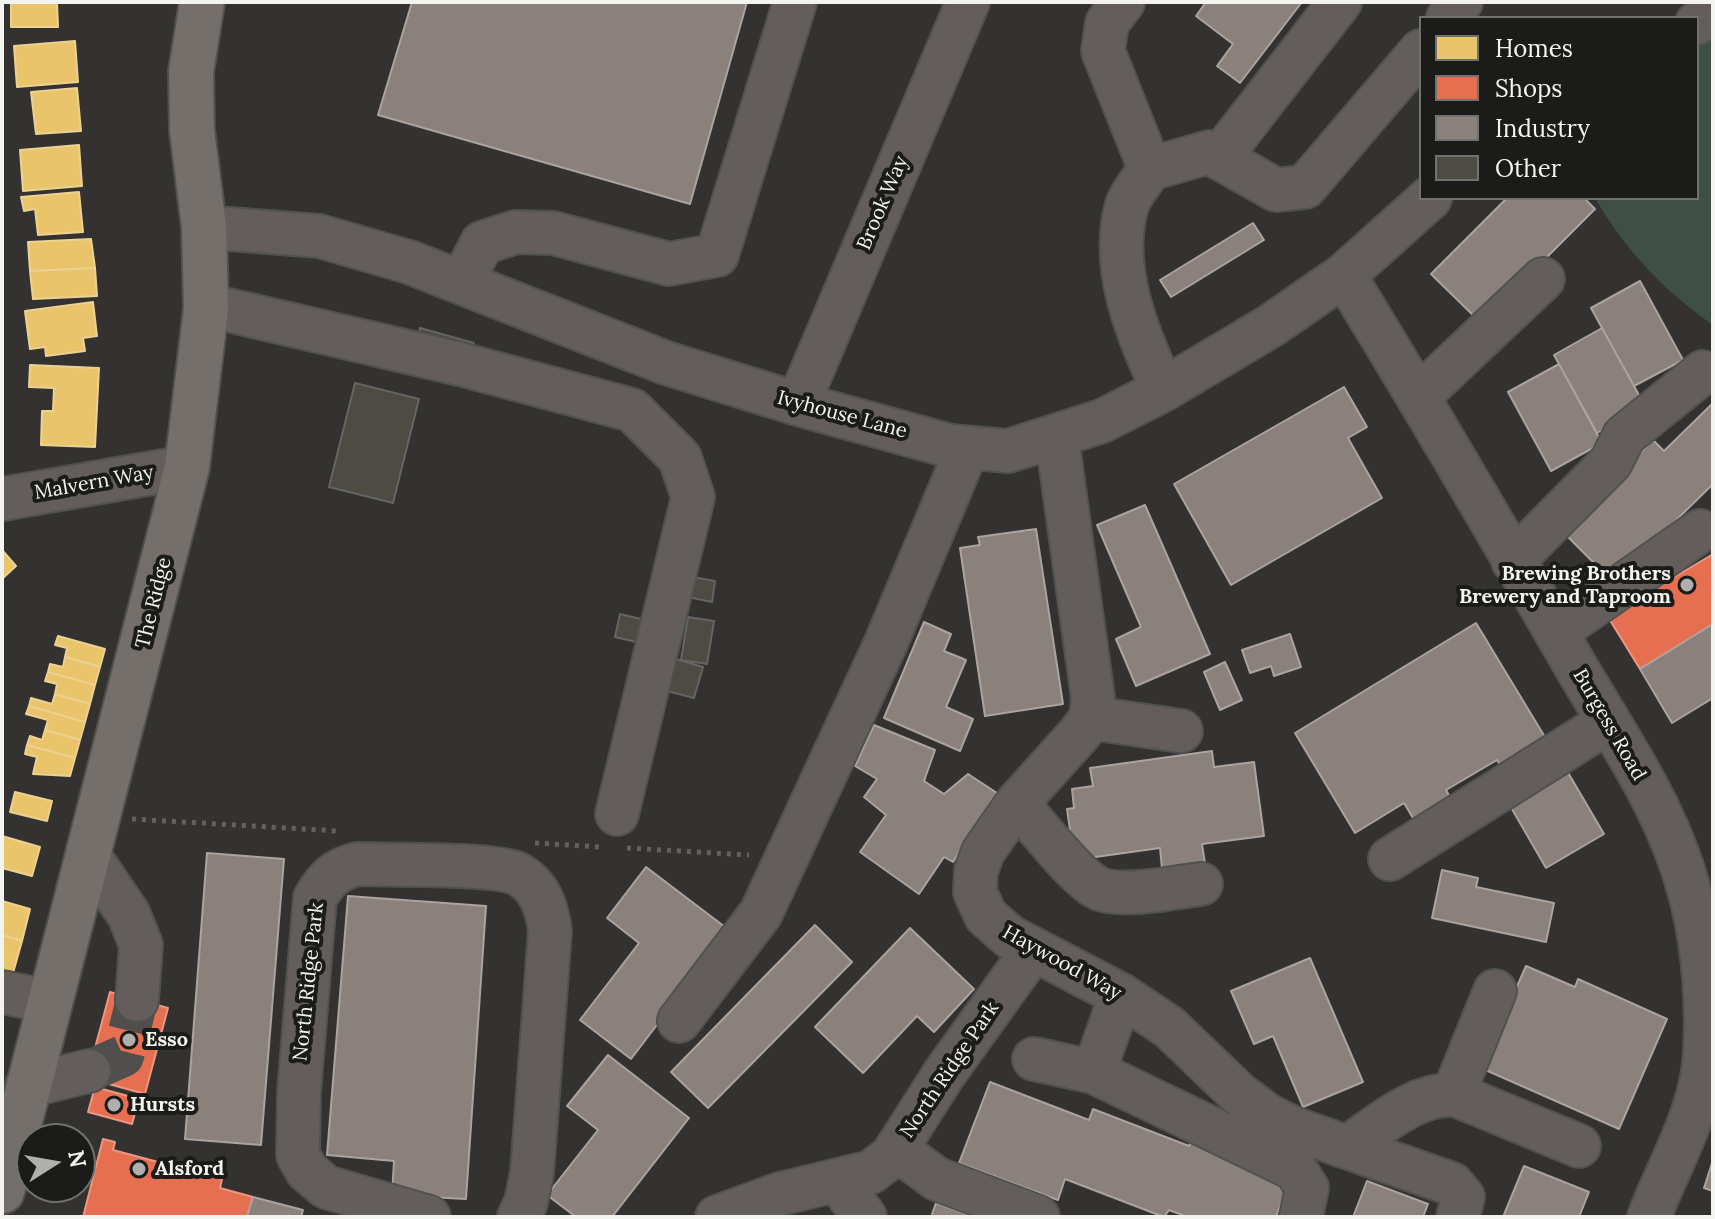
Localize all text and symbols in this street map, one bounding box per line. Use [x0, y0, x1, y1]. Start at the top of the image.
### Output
legend [1419, 16, 1699, 200]
text: Homes [1495, 33, 1573, 64]
text: Shops [1495, 73, 1562, 104]
text: Industry [1495, 113, 1590, 144]
street label: Brook Way [852, 152, 914, 254]
text: Other [1495, 153, 1561, 184]
street label: Ivyhouse Lane [775, 386, 909, 444]
street label: Malvern Way [32, 461, 156, 505]
street label: The Ridge [131, 555, 177, 651]
place label: Brewing Brothers Brewery and Taproom [1459, 562, 1671, 609]
marker: Brewing Brothers Brewery and Taproom [1678, 576, 1696, 594]
street label: Burgess Road [1567, 665, 1651, 785]
street label: North Ridge Park [289, 902, 329, 1062]
street label: Haywood Way [998, 920, 1126, 1006]
street label: North Ridge Park [896, 997, 1004, 1143]
place label: Esso [145, 1028, 188, 1052]
marker: Esso [120, 1031, 138, 1049]
place label: Hursts [130, 1093, 195, 1117]
marker: Hursts [105, 1096, 123, 1114]
north arrow [16, 1123, 96, 1203]
text: N [62, 1148, 93, 1170]
place label: Alsford [155, 1157, 224, 1181]
marker: Alsford [130, 1160, 148, 1178]

